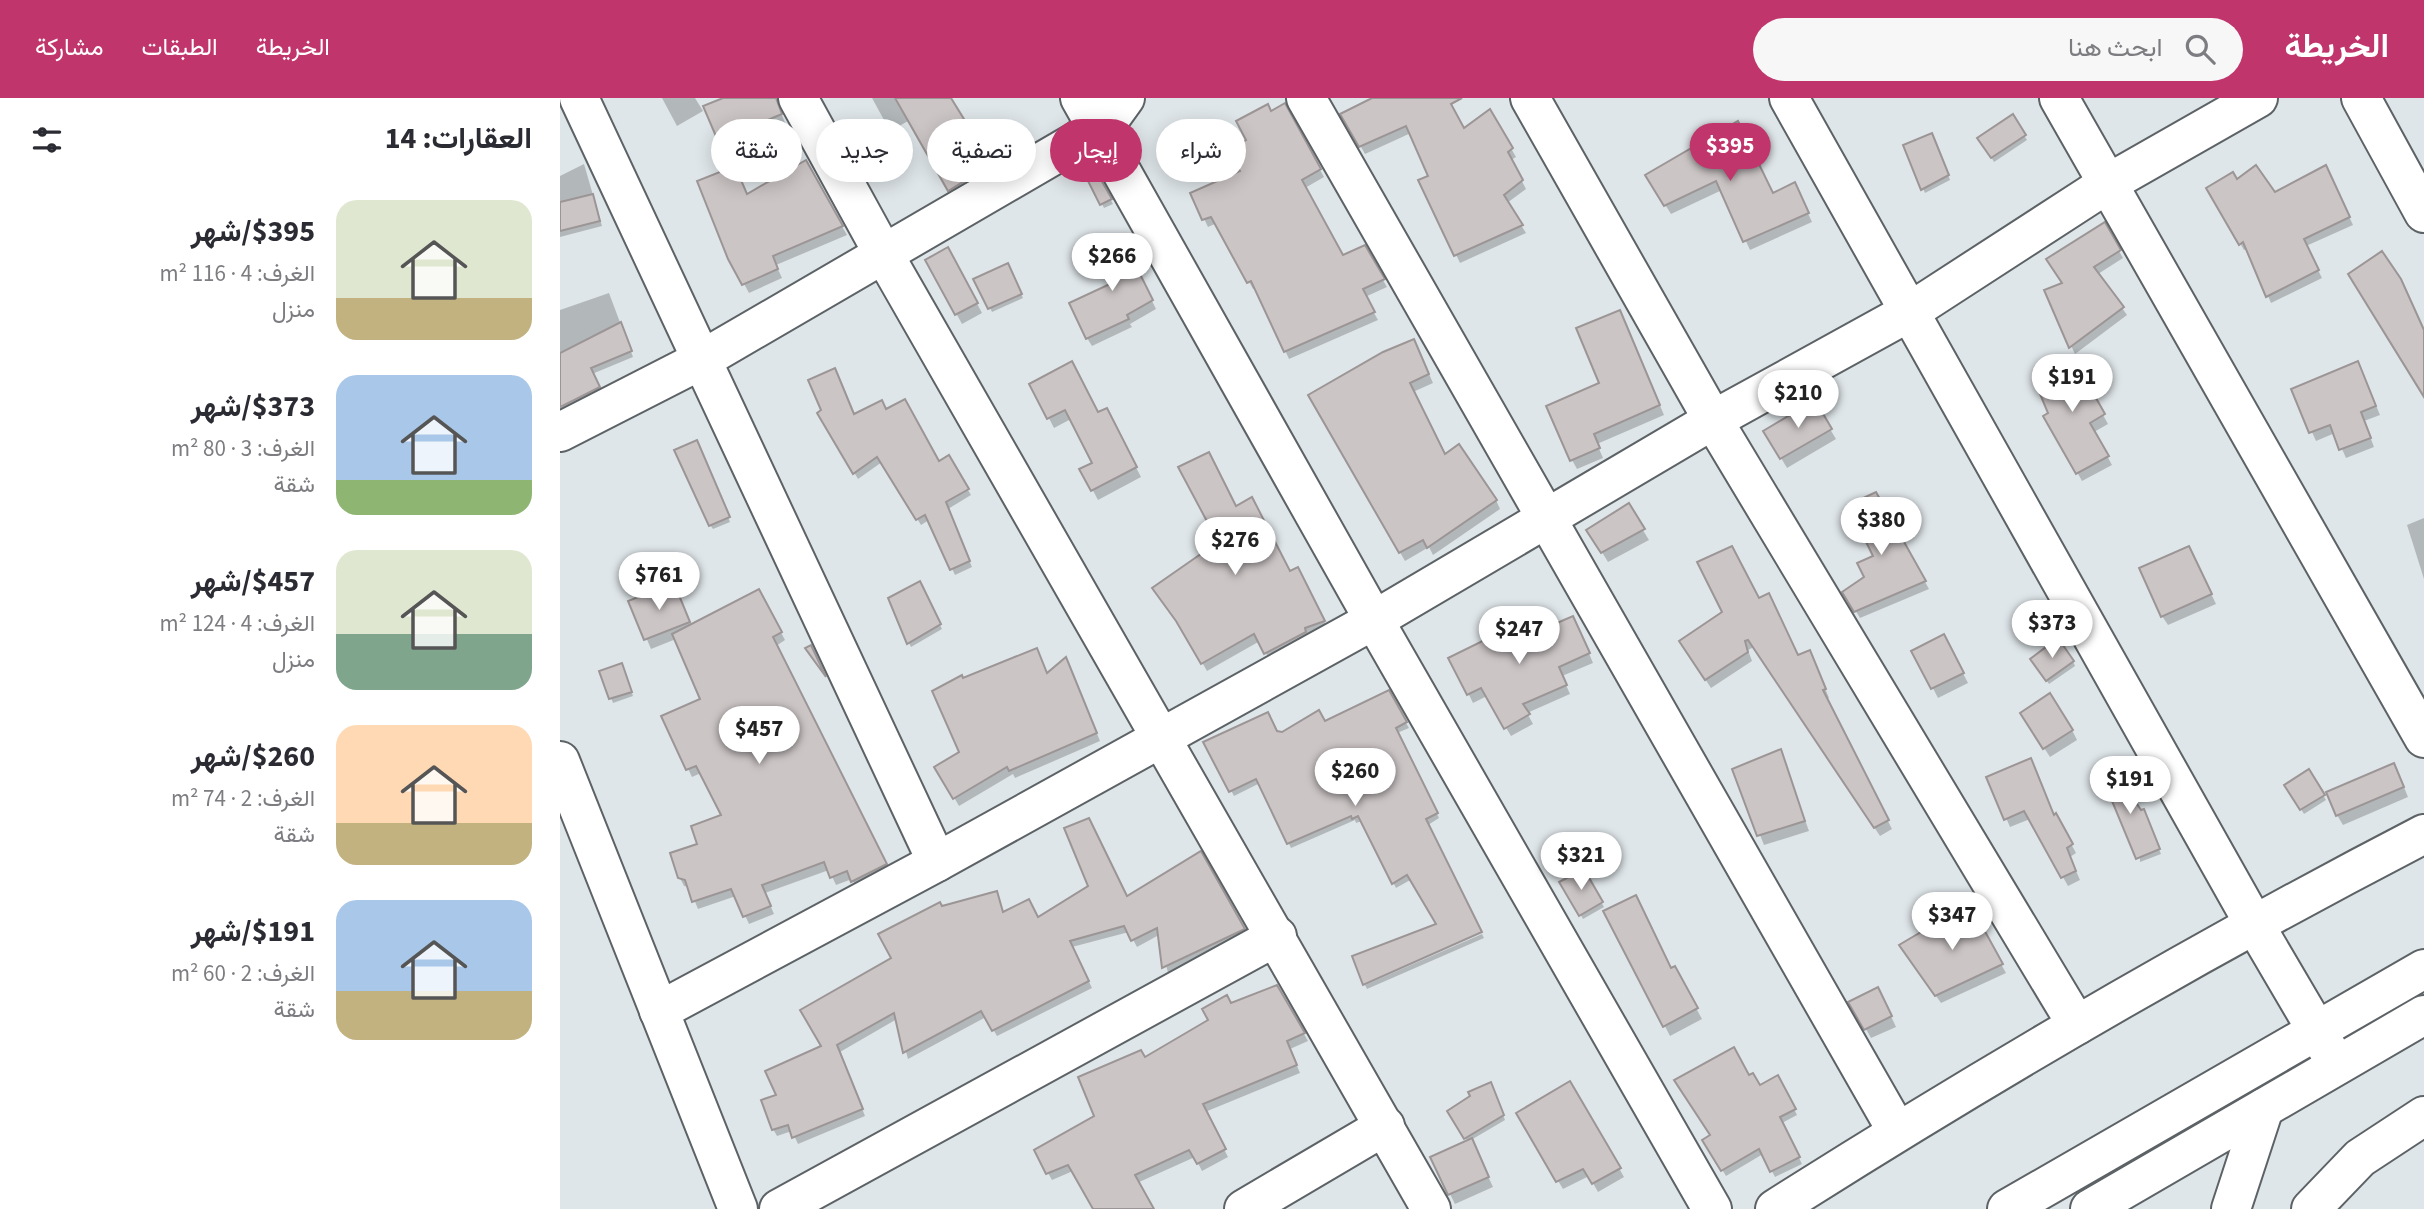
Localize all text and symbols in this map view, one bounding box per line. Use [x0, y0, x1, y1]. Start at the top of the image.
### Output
search box [1753, 18, 2243, 81]
text: الخريطة [2285, 23, 2389, 70]
text: ابحث هنا [2068, 29, 2163, 66]
text: مشاركة [35, 30, 103, 65]
text: الطبقات [141, 30, 218, 65]
text: الخريطة [256, 30, 330, 65]
icon: search [2181, 30, 2219, 68]
text: العقارات: 14 [385, 117, 532, 160]
chip: شقة [711, 119, 802, 182]
chip: جديد [816, 119, 913, 182]
chip: تصفية [927, 119, 1036, 182]
chip: إيجار [1050, 119, 1142, 182]
chip: شراء [1156, 119, 1246, 182]
icon: filters [28, 121, 66, 159]
pin: $395 [1689, 123, 1771, 183]
text: $395 [1706, 129, 1754, 162]
text: $395/شهر [191, 210, 315, 253]
icon: home [392, 228, 476, 312]
pin: $266 [1071, 234, 1153, 293]
text: $266 [1088, 239, 1136, 272]
text: الغرف: 4 · 116 m² [160, 257, 315, 290]
text: منزل [272, 293, 315, 326]
pin: $191 [2031, 354, 2113, 414]
text: $191 [2048, 360, 2096, 393]
pin: $210 [1757, 370, 1839, 430]
text: $210 [1774, 376, 1822, 409]
text: $373/شهر [191, 385, 315, 428]
icon: home [392, 403, 476, 487]
text: الغرف: 3 · 80 m² [171, 432, 315, 465]
text: شقة [273, 468, 315, 501]
pin: $380 [1840, 498, 1922, 557]
text: $380 [1857, 503, 1905, 536]
pin: $276 [1194, 518, 1276, 577]
text: $276 [1211, 523, 1259, 556]
pin: $761 [618, 552, 700, 612]
text: $761 [635, 558, 683, 591]
text: $457/شهر [191, 560, 315, 603]
icon: home [392, 578, 476, 662]
pin: $373 [2011, 601, 2093, 660]
pin: $247 [1478, 606, 1560, 666]
text: $373 [2028, 606, 2076, 639]
text: الغرف: 4 · 124 m² [160, 607, 315, 640]
text: $247 [1495, 612, 1543, 645]
text: منزل [272, 643, 315, 676]
pin: $457 [718, 706, 800, 766]
text: $457 [735, 712, 783, 745]
text: $260/شهر [191, 735, 315, 778]
pin: $260 [1314, 748, 1396, 808]
icon: home [392, 753, 476, 837]
text: $260 [1331, 754, 1379, 787]
pin: $191 [2089, 756, 2171, 816]
text: $191 [2106, 762, 2154, 795]
text: الغرف: 2 · 74 m² [171, 782, 315, 815]
text: شقة [273, 818, 315, 851]
pin: $321 [1540, 832, 1622, 892]
text: $321 [1557, 838, 1605, 871]
pin: $347 [1911, 892, 1993, 952]
text: $347 [1928, 898, 1976, 931]
text: $191/شهر [191, 910, 315, 953]
icon: home [392, 928, 476, 1012]
text: الغرف: 2 · 60 m² [171, 957, 315, 990]
text: شقة [273, 993, 315, 1026]

